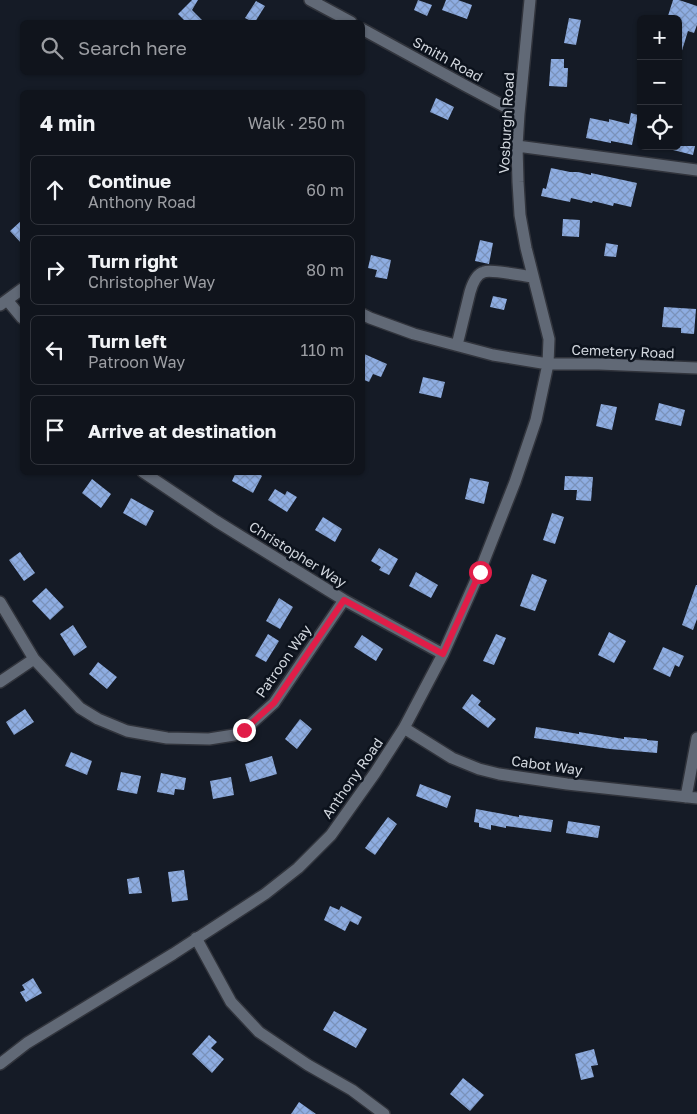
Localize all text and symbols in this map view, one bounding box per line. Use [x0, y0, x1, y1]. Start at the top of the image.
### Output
map controls [637, 15, 682, 150]
button: + [637, 15, 682, 60]
search box [20, 20, 365, 75]
street label: Smith Road [410, 33, 486, 85]
icon: search [38, 34, 66, 62]
text: Search here [78, 36, 187, 59]
button: − [637, 60, 682, 105]
street label: Vosburgh Road [495, 72, 517, 174]
button: locate [637, 105, 682, 150]
text: 4 min [40, 110, 95, 136]
text: Walk · 250 m [248, 113, 345, 133]
text: Continue [88, 169, 171, 192]
icon: ahead [41, 176, 69, 204]
text: 60 m [306, 180, 344, 200]
text: Anthony Road [88, 192, 196, 212]
text: Turn right [88, 249, 178, 272]
icon: right [41, 256, 69, 284]
text: 80 m [306, 260, 344, 280]
text: Christopher Way [88, 272, 215, 292]
text: Turn left [88, 329, 167, 352]
icon: left [41, 336, 69, 364]
text: 110 m [300, 340, 344, 360]
street label: Cemetery Road [571, 341, 675, 361]
text: Patroon Way [88, 352, 185, 372]
icon: arrive [41, 416, 69, 444]
text: Arrive at destination [88, 419, 276, 442]
street label: Christopher Way [246, 517, 350, 591]
route start [469, 561, 492, 584]
street label: Patroon Way [252, 621, 314, 701]
route end [233, 719, 256, 742]
street label: Anthony Road [318, 734, 386, 822]
street label: Cabot Way [510, 752, 584, 778]

